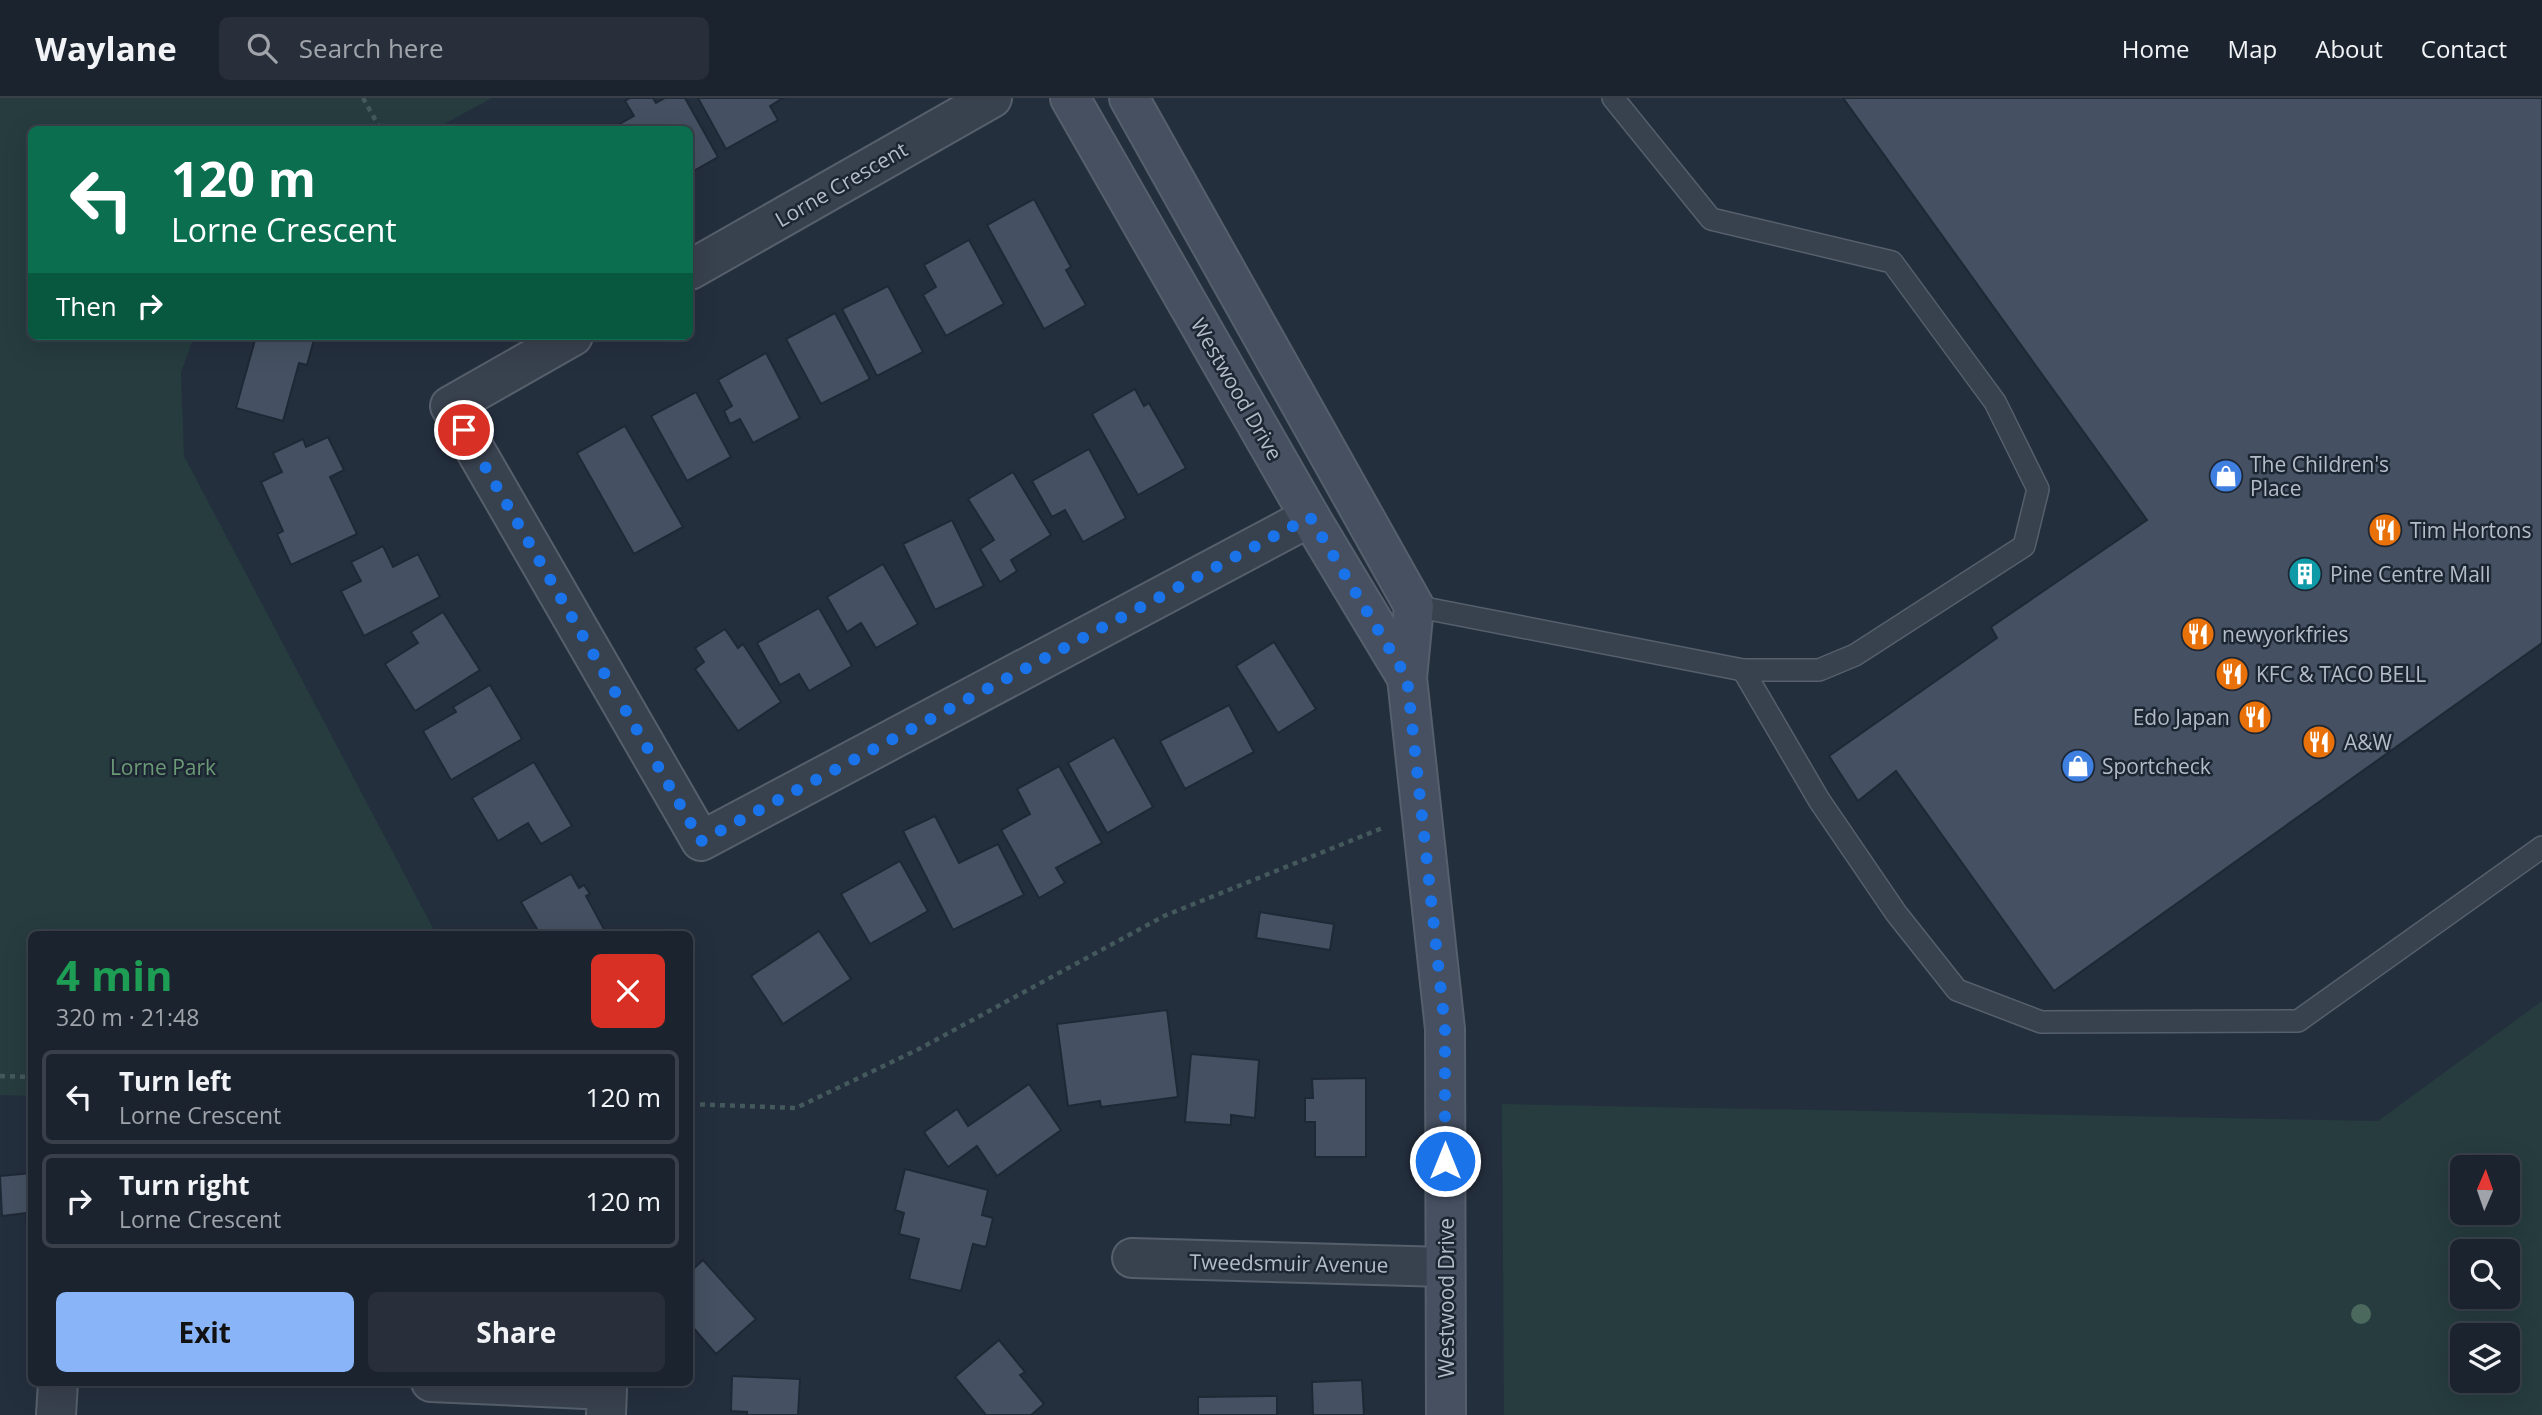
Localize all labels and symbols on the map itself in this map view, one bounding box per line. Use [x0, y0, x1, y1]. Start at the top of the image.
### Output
street label: Lorne Crescent [770, 135, 912, 233]
street label: Westwood Drive [1185, 313, 1289, 465]
pin [434, 400, 494, 460]
place label: The Children's Place [2250, 450, 2389, 502]
shop icon: The Children's Place [2207, 457, 2245, 495]
restaurant icon: Tim Hortons [2366, 511, 2404, 549]
place label: Tim Hortons [2410, 516, 2531, 544]
building icon: Pine Centre Mall [2286, 555, 2324, 593]
place label: Pine Centre Mall [2330, 560, 2490, 588]
restaurant icon: newyorkfries [2179, 615, 2217, 653]
place label: newyorkfries [2222, 620, 2348, 648]
restaurant icon: KFC & TACO BELL [2213, 655, 2251, 693]
place label: KFC & TACO BELL [2256, 660, 2426, 688]
restaurant icon: Edo Japan [2236, 698, 2274, 736]
place label: Edo Japan [2133, 703, 2230, 731]
restaurant icon: A&W [2300, 723, 2338, 761]
place label: A&W [2344, 728, 2393, 756]
shop icon: Sportcheck [2059, 747, 2097, 785]
place label: Sportcheck [2102, 752, 2211, 780]
park label: Lorne Park [110, 753, 216, 781]
position arrow [1408, 1124, 1482, 1198]
north arrow [2450, 1155, 2520, 1225]
street label: Westwood Drive [1432, 1218, 1460, 1378]
street label: Tweedsmuir Avenue [1189, 1247, 1389, 1279]

